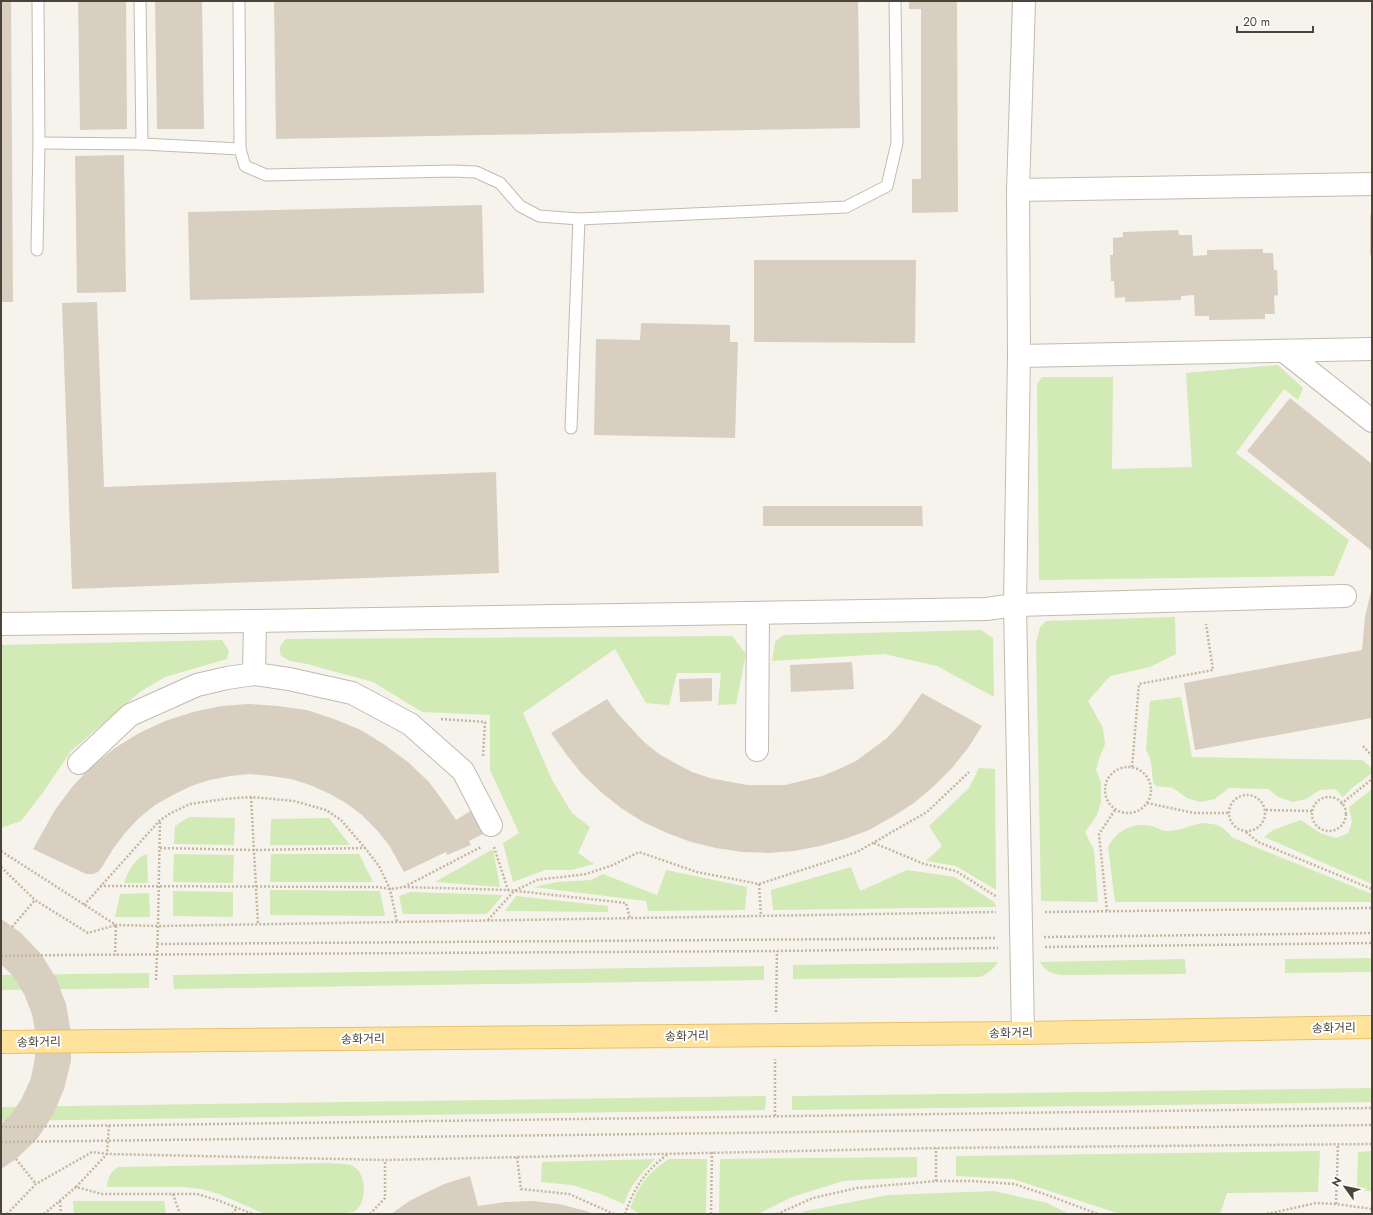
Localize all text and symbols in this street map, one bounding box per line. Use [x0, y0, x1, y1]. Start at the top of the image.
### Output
scale bar [1237, 8, 1313, 34]
text: 20 m [1243, 13, 1270, 31]
street label: 송화거리 [1312, 1019, 1356, 1037]
street label: 송화거리 [989, 1024, 1033, 1042]
street label: 송화거리 [665, 1027, 709, 1045]
street label: 송화거리 [341, 1030, 385, 1048]
street label: 송화거리 [17, 1033, 61, 1051]
north arrow [1325, 1167, 1365, 1207]
text: N [1328, 1174, 1346, 1190]

